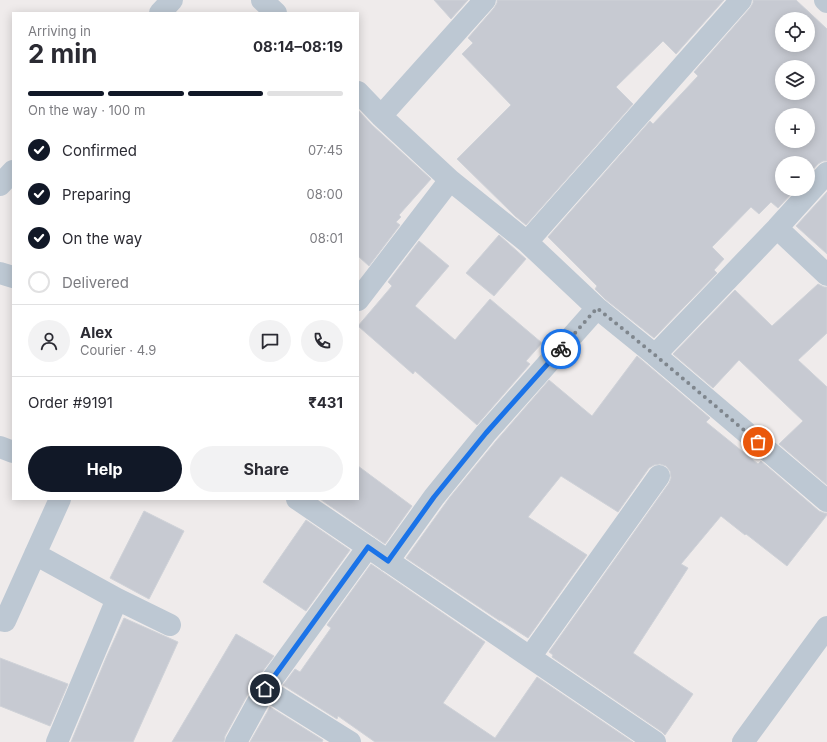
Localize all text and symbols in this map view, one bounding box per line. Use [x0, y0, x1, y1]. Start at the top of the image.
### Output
map controls [775, 12, 815, 196]
button: locate [775, 12, 815, 52]
text: Arriving in [28, 23, 91, 39]
text: 08:14–08:19 [253, 37, 343, 56]
text: 2 min [28, 38, 98, 69]
button: layers [775, 60, 815, 100]
text: On the way · 100 m [28, 102, 145, 118]
button: + [775, 108, 815, 148]
icon: check [28, 139, 50, 161]
text: Confirmed [62, 141, 137, 160]
text: 07:45 [308, 142, 343, 158]
button: − [775, 156, 815, 196]
icon: check [28, 183, 50, 205]
text: Preparing [62, 185, 131, 204]
text: 08:00 [307, 186, 343, 202]
icon: check [28, 227, 50, 249]
text: On the way [62, 229, 142, 248]
text: 08:01 [310, 230, 343, 246]
text: Delivered [62, 273, 129, 292]
button: person [28, 320, 70, 362]
button: chat [249, 320, 291, 362]
button: phone [301, 320, 343, 362]
text: Alex [80, 323, 113, 342]
courier [541, 329, 581, 369]
icon: bike [550, 338, 572, 360]
text: Courier · 4.9 [80, 342, 156, 358]
text: Order #9191 [28, 393, 113, 412]
text: ₹431 [308, 393, 343, 412]
pin [741, 425, 775, 459]
icon: bag [747, 431, 769, 453]
button: Help [28, 446, 182, 492]
button: Share [190, 446, 343, 492]
pin [248, 672, 282, 706]
icon: home [254, 678, 276, 700]

